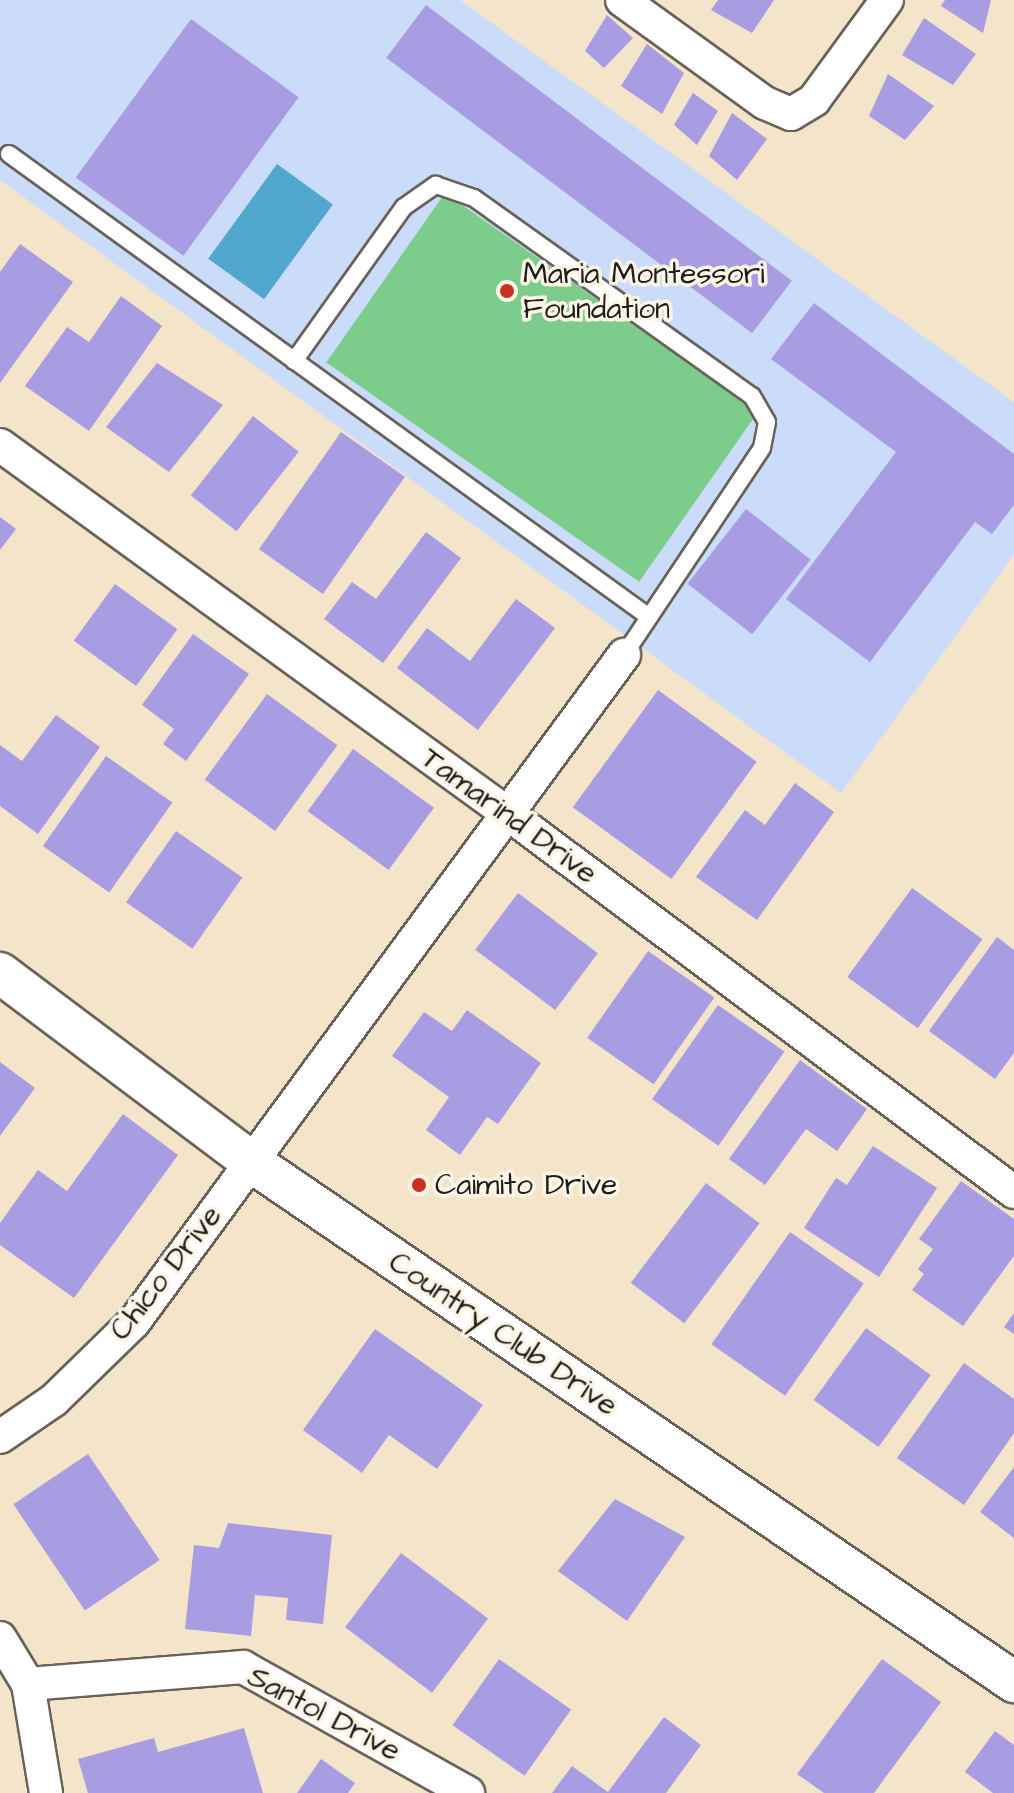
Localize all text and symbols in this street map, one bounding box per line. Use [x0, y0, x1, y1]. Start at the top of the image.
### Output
place label: Maria Montessori Foundation [523, 256, 765, 326]
marker: Maria Montessori Foundation [498, 282, 516, 300]
street label: Tamarind Drive [414, 740, 604, 892]
place label: Caimito Drive [435, 1167, 617, 1203]
marker: Caimito Drive [410, 1176, 428, 1194]
street label: Chico Drive [102, 1199, 230, 1347]
street label: Country Club Drive [382, 1244, 624, 1424]
street label: Santol Drive [242, 1659, 406, 1769]

